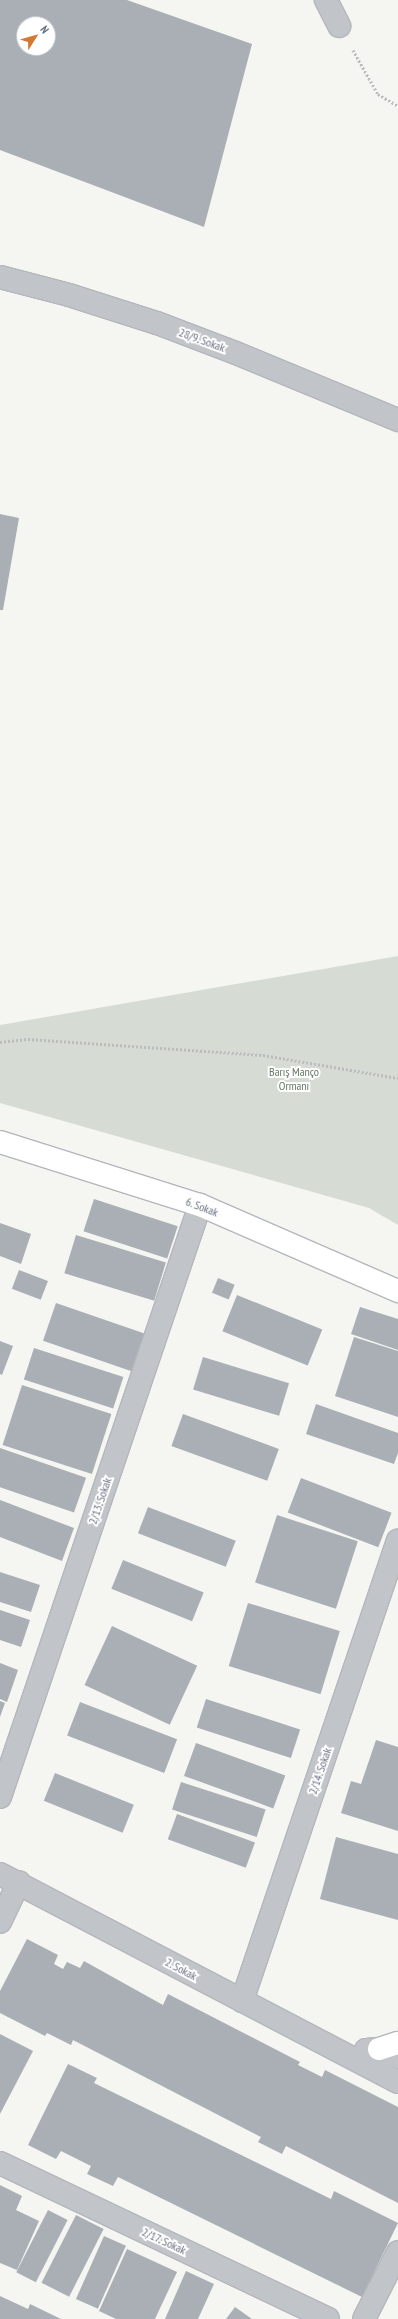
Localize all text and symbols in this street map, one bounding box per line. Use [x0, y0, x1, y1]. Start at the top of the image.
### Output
north arrow [16, 16, 56, 56]
text: N [37, 23, 52, 36]
street label: 28/9. Sokak [177, 325, 227, 355]
park label: Barış Manço Ormanı [269, 1065, 319, 1093]
street label: 6. Sokak [183, 1194, 221, 1220]
street label: 2/13. Sokak [85, 1476, 115, 1526]
street label: 2/14. Sokak [305, 1746, 335, 1796]
street label: 2. Sokak [162, 1955, 200, 1983]
street label: 2/17. Sokak [139, 2224, 189, 2258]

